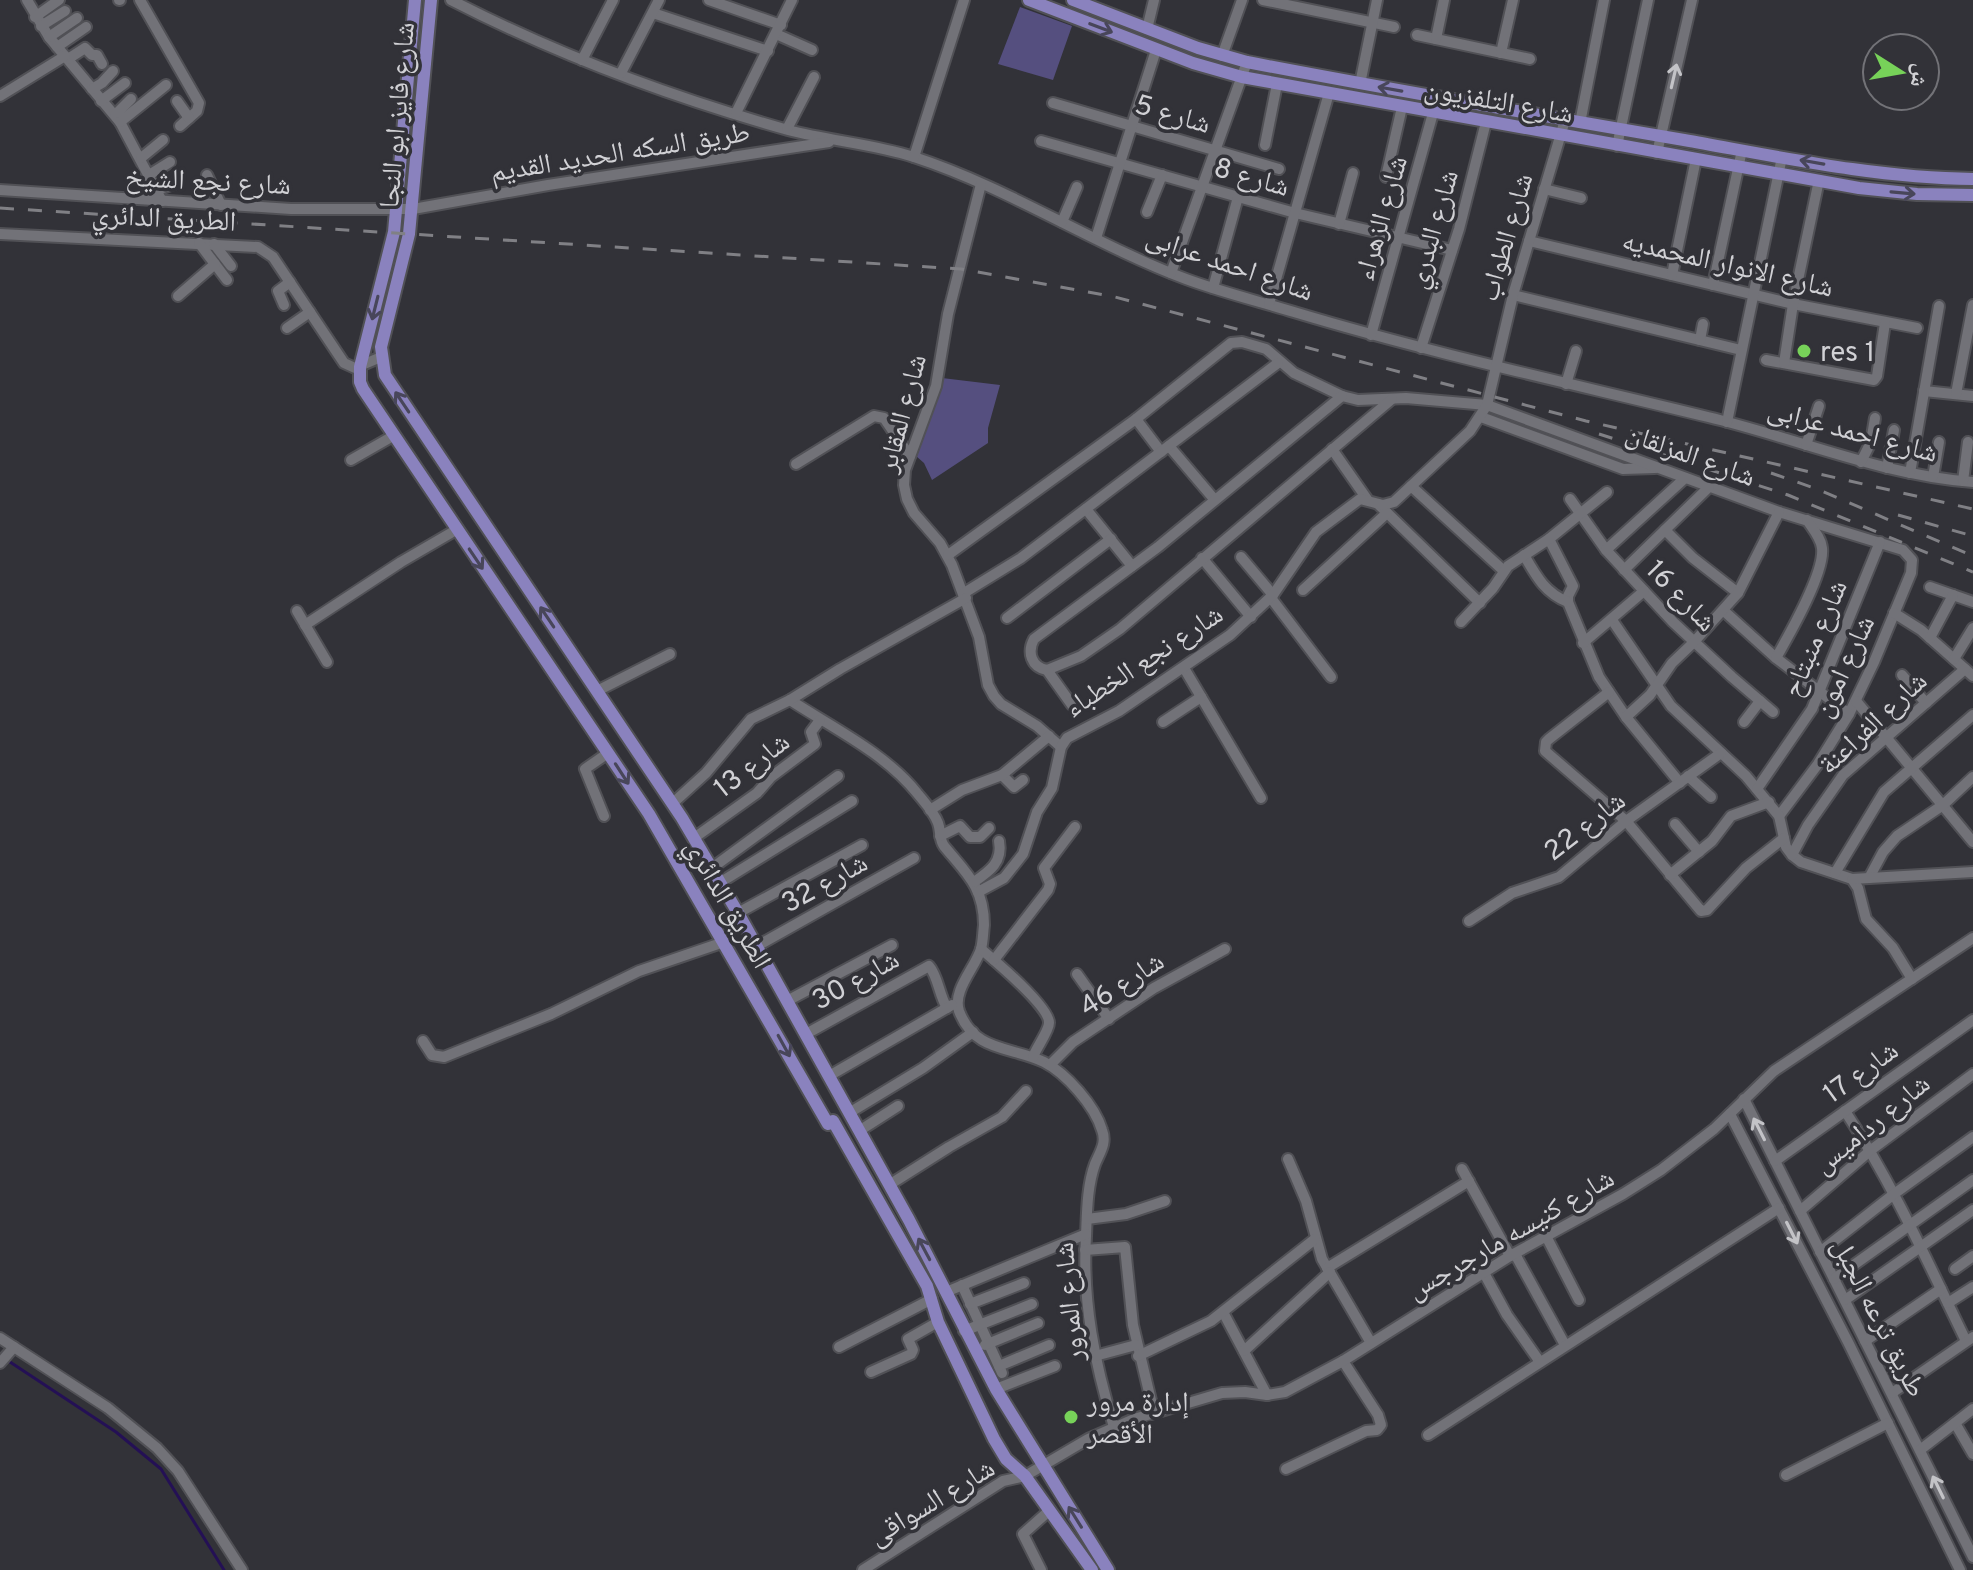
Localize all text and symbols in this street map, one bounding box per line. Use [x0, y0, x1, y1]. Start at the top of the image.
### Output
street label: شارع فايز ابو النجا [373, 21, 425, 210]
one-way arrow [1088, 22, 1113, 37]
north arrow [1861, 32, 1941, 112]
text: ش [1903, 61, 1934, 89]
one-way arrow [1667, 64, 1682, 90]
street label: شارع التلفزيون [1421, 72, 1576, 134]
one-way arrow [1378, 81, 1404, 96]
street label: شارع 5 [1130, 88, 1214, 144]
street label: طريق السكه الحديد القديم [488, 116, 753, 192]
street label: شارع 8 [1209, 151, 1293, 207]
street label: شارع الزهراء [1348, 152, 1418, 285]
one-way arrow [1800, 154, 1825, 169]
street label: شارع نجع الشيخ [124, 161, 292, 205]
street label: شارع البدري [1401, 166, 1471, 294]
street label: شارع الطواب [1472, 170, 1543, 306]
one-way arrow [1889, 185, 1916, 200]
street label: الطريق الدائري [91, 198, 237, 244]
street label: شارع احمد عرابى [1141, 220, 1317, 311]
street label: شارع الانوار المحمديه [1618, 224, 1836, 308]
one-way arrow [367, 295, 382, 321]
place label: res 1 [1820, 336, 1875, 372]
marker: res 1 [1795, 342, 1813, 360]
street label: شارع المقابر [871, 351, 937, 478]
one-way arrow [394, 391, 410, 413]
street label: شارع احمد عرابى [1763, 393, 1941, 473]
street label: شارع المزلقان [1620, 417, 1760, 497]
one-way arrow [468, 548, 485, 570]
street label: شارع 16 [1637, 553, 1723, 641]
street label: شارع منبتاح [1776, 575, 1858, 703]
street label: شارع نجع الخطباء [1058, 598, 1231, 727]
one-way arrow [539, 607, 555, 629]
street label: شارع امون [1806, 610, 1885, 724]
street label: شارع الفراعنة [1812, 665, 1936, 784]
street label: شارع 13 [707, 725, 798, 807]
one-way arrow [614, 763, 631, 785]
street label: شارع 22 [1538, 784, 1634, 871]
street label: الطريق الدائري [673, 833, 778, 977]
street label: شارع 32 [776, 846, 875, 923]
street label: شارع 30 [806, 943, 906, 1020]
street label: شارع 46 [1073, 945, 1172, 1026]
one-way arrow [776, 1034, 792, 1057]
street label: شارع 17 [1817, 1034, 1907, 1113]
street label: شارع رداميس [1807, 1067, 1939, 1183]
one-way arrow [1750, 1118, 1766, 1142]
street label: شارع كنيسه مارجرجس [1401, 1162, 1622, 1310]
one-way arrow [1784, 1221, 1800, 1244]
street label: طريق ترعه الجبل [1822, 1233, 1933, 1404]
one-way arrow [916, 1237, 932, 1261]
street label: شارع المرور [1048, 1241, 1094, 1364]
place label: إدارة مرور الأقصر [1086, 1386, 1189, 1454]
marker: إدارة مرور الأقصر [1062, 1408, 1080, 1426]
street label: شارع السواقى [863, 1452, 1003, 1556]
one-way arrow [1930, 1475, 1946, 1499]
one-way arrow [1067, 1506, 1083, 1529]

